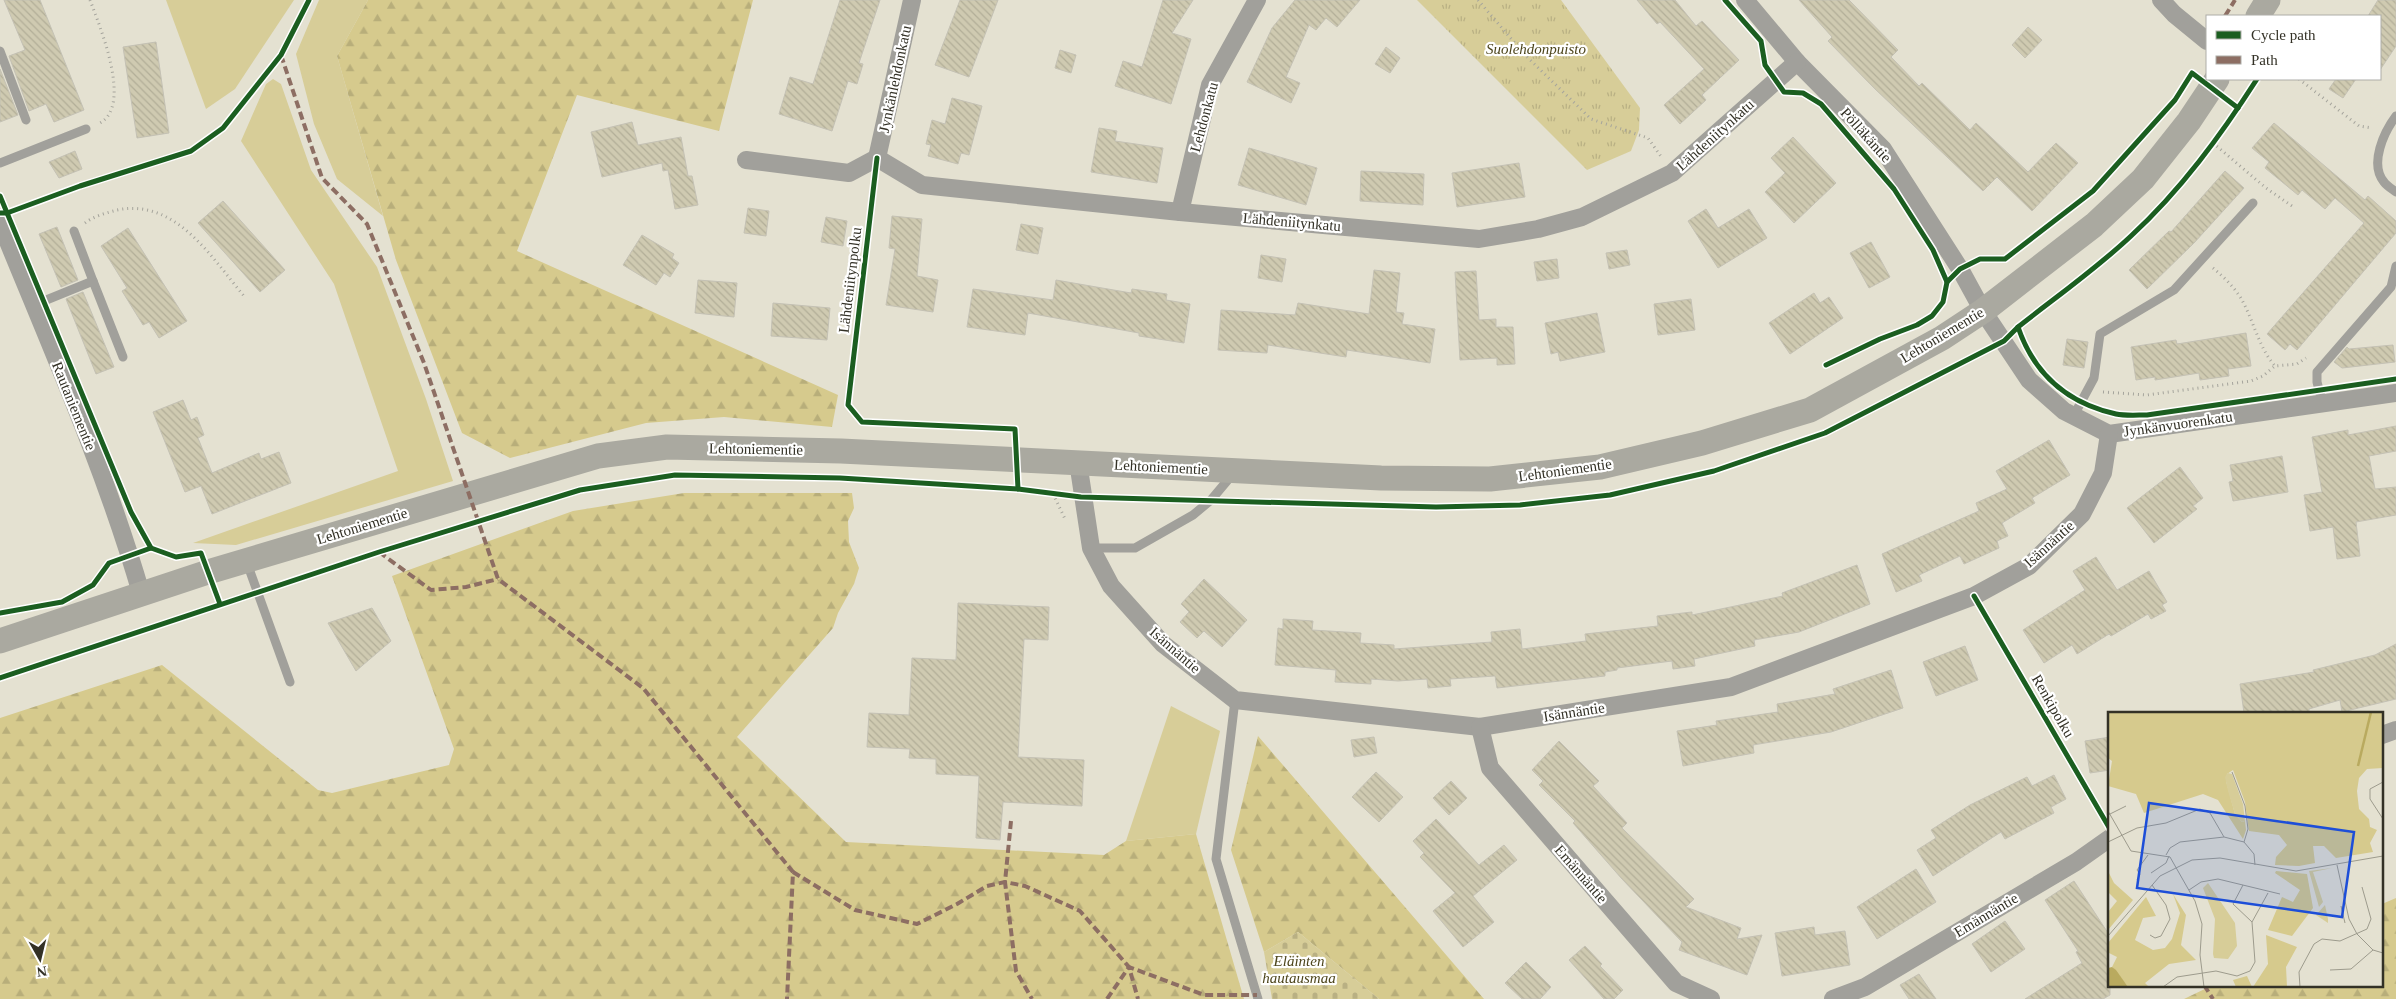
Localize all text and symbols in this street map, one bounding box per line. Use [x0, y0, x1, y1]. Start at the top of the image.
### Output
legend [2206, 15, 2381, 80]
street label: Jynkänlehdonkatu [876, 23, 914, 134]
text: Cycle path [2251, 27, 2316, 43]
park label: Suolehdonpuisto [1486, 41, 1586, 57]
text: Path [2251, 52, 2278, 68]
street label: Lehdonkatu [1187, 80, 1221, 154]
street label: Lähdeniitynkatu [1673, 96, 1757, 174]
street label: Pölläkäntie [1837, 105, 1895, 166]
street label: Lähdeniitynkatu [1242, 210, 1342, 234]
street label: Lähdeniitynpolku [836, 226, 864, 334]
street label: Lehtoniementie [1898, 304, 1987, 366]
street label: Rautaniementie [49, 359, 99, 453]
street label: Jynkänvuorenkatu [2122, 408, 2234, 440]
street label: Lehtoniementie [709, 440, 804, 458]
street label: Lehtoniementie [1517, 455, 1613, 484]
street label: Lehtoniementie [1114, 457, 1209, 477]
street label: Lehtoniementie [315, 504, 410, 547]
street label: Isännäntie [2021, 517, 2078, 571]
street label: Isännäntie [1146, 624, 1204, 676]
street label: Renkipolku [2029, 672, 2078, 741]
street label: Isännäntie [1542, 699, 1606, 725]
inset map [2108, 712, 2384, 986]
street label: Emännäntie [1551, 842, 1611, 907]
street label: Emännäntie [1951, 890, 2021, 940]
north arrow [15, 934, 65, 984]
park label: Eläinten hautausmaa [1262, 953, 1336, 986]
text: N [36, 963, 48, 980]

